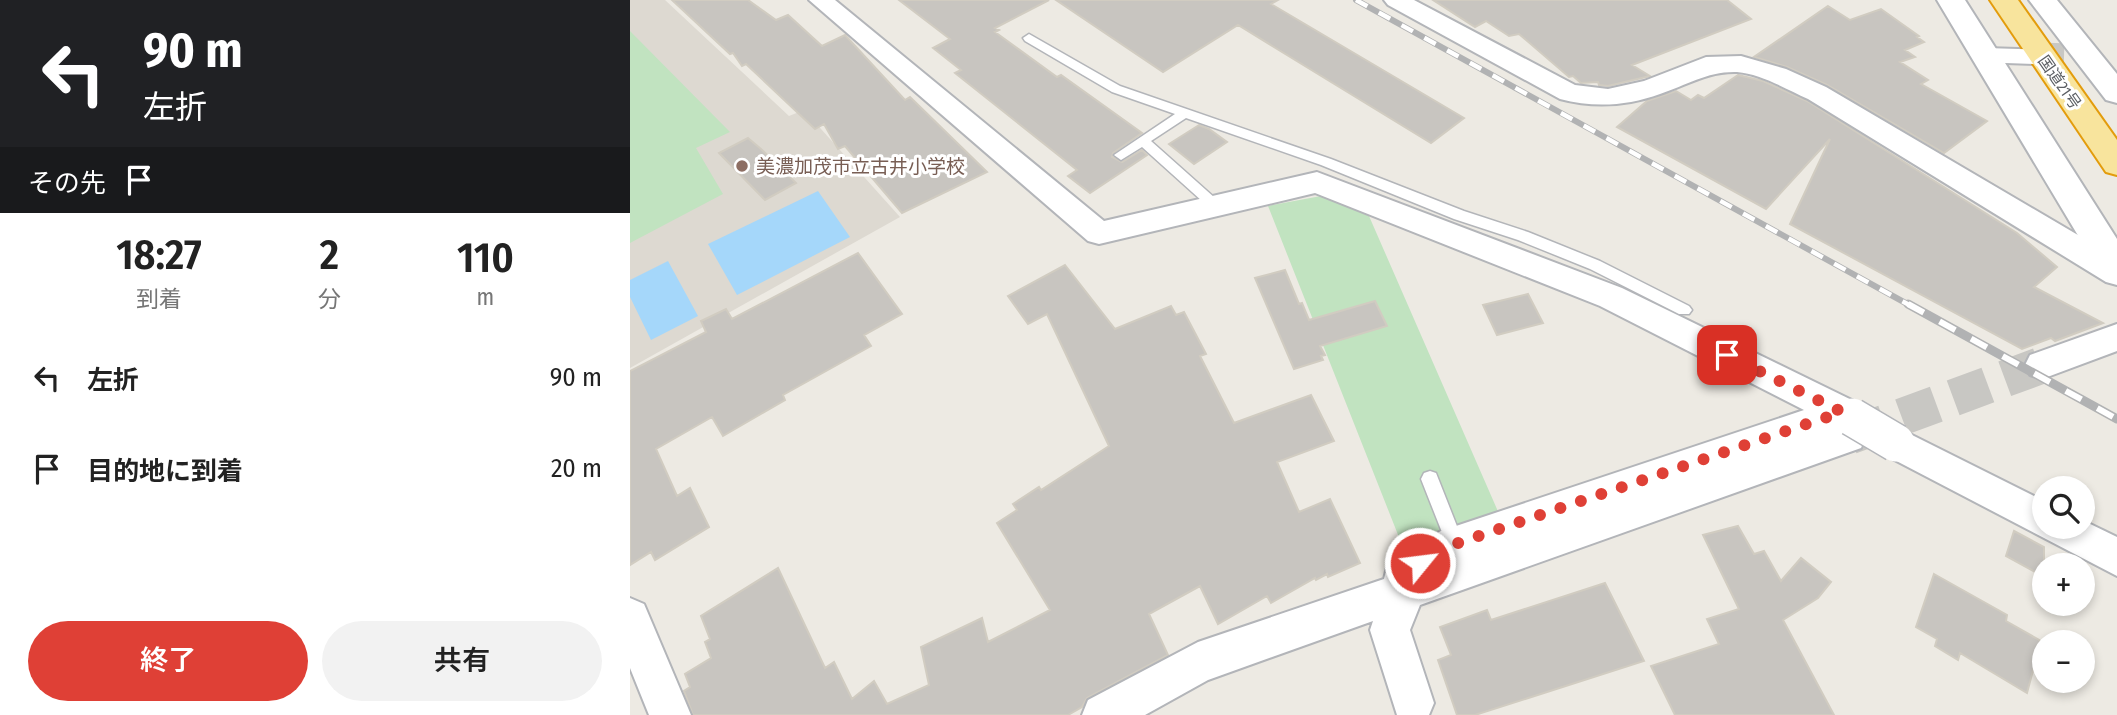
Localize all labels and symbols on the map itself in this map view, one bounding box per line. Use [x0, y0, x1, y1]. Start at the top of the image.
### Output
street label: 国道21号 [2034, 52, 2085, 113]
place label: 美濃加茂市立古井小学校 [756, 155, 965, 178]
marker: 美濃加茂市立古井小学校 [734, 158, 750, 174]
pin [1697, 325, 1757, 385]
position arrow [1383, 526, 1457, 600]

